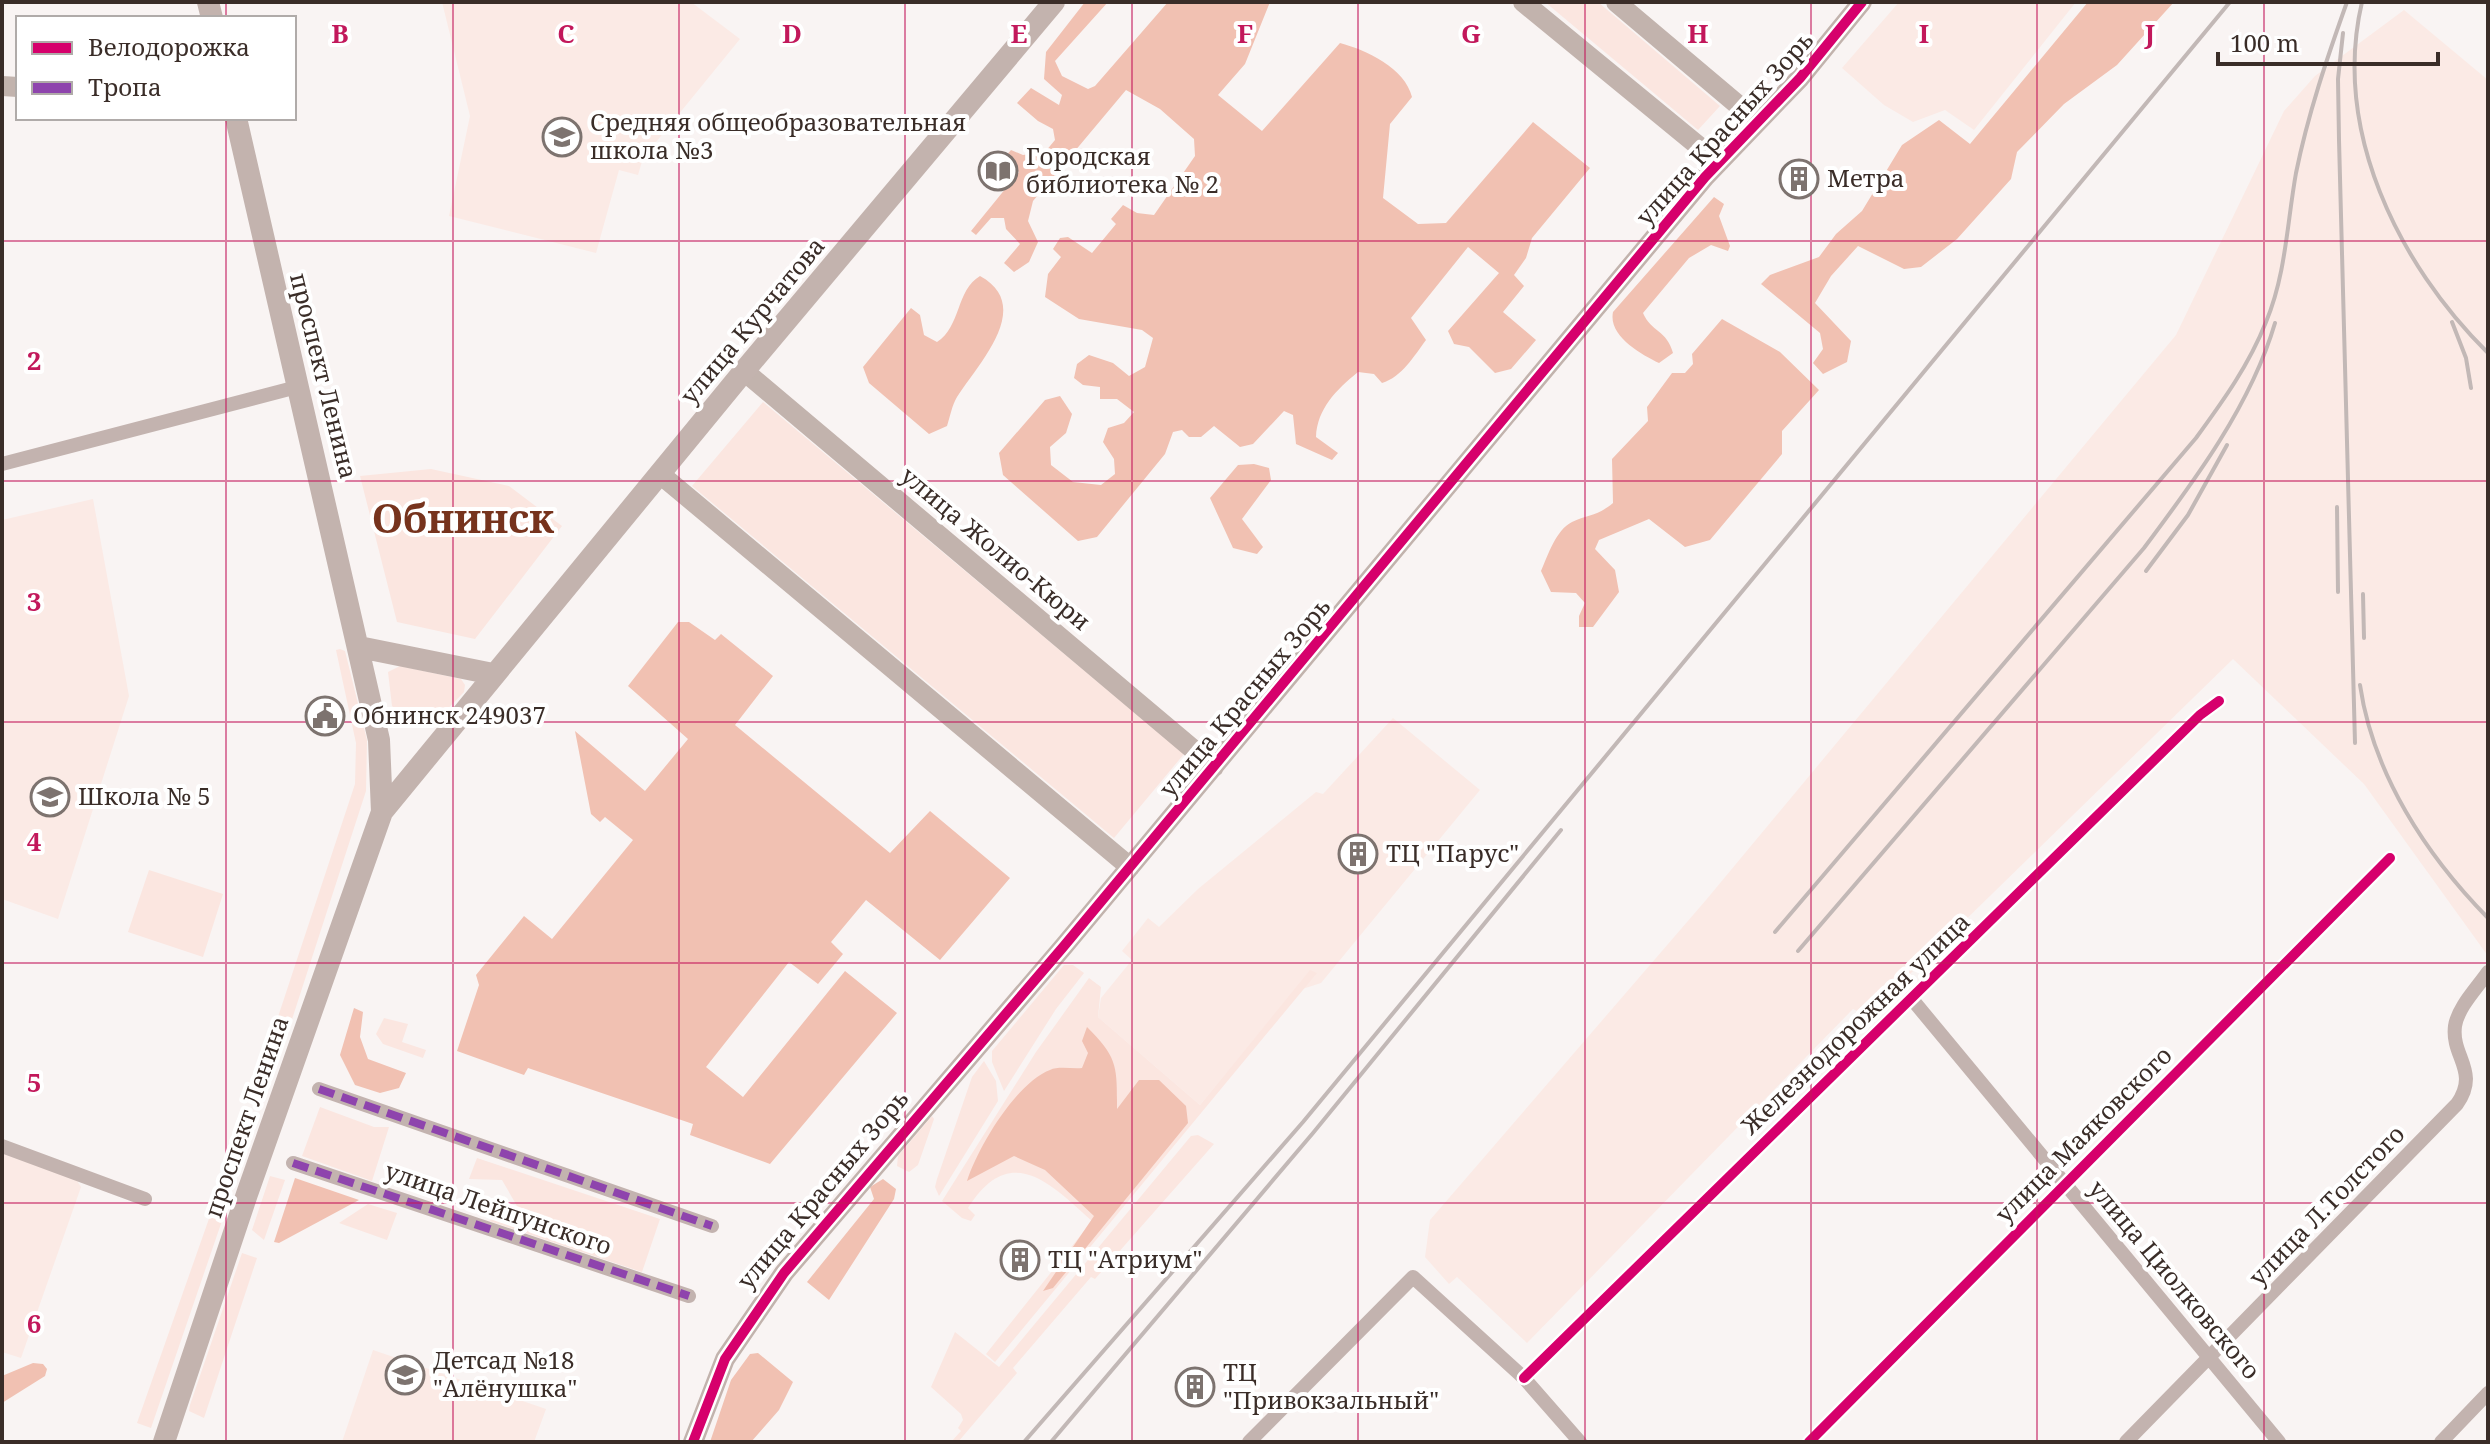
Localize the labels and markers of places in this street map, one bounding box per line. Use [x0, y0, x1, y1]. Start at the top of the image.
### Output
place label: Средняя общеобразовательная школа №3 [590, 105, 966, 166]
school or university icon: Средняя общеобразовательная школа №3 [541, 116, 583, 158]
place label: Городская библиотека № 2 [1026, 139, 1219, 200]
library icon: Городская библиотека № 2 [977, 150, 1019, 192]
building icon: Метра [1778, 158, 1820, 200]
place label: Метра [1827, 161, 1904, 194]
public building icon: Обнинск 249037 [304, 695, 346, 737]
place label: Обнинск 249037 [353, 698, 546, 731]
school or university icon: Школа № 5 [29, 776, 71, 818]
place label: Школа № 5 [78, 779, 211, 812]
building icon: ТЦ "Парус" [1337, 833, 1379, 875]
place label: ТЦ "Парус" [1386, 836, 1519, 869]
building icon: ТЦ "Атриум" [999, 1239, 1041, 1281]
place label: ТЦ "Атриум" [1048, 1242, 1202, 1275]
place label: Детсад №18 "Алёнушка" [433, 1343, 577, 1404]
school or university icon: Детсад №18 "Алёнушка" [384, 1354, 426, 1396]
place label: ТЦ "Привокзальный" [1223, 1355, 1439, 1416]
building icon: ТЦ "Привокзальный" [1174, 1366, 1216, 1408]

